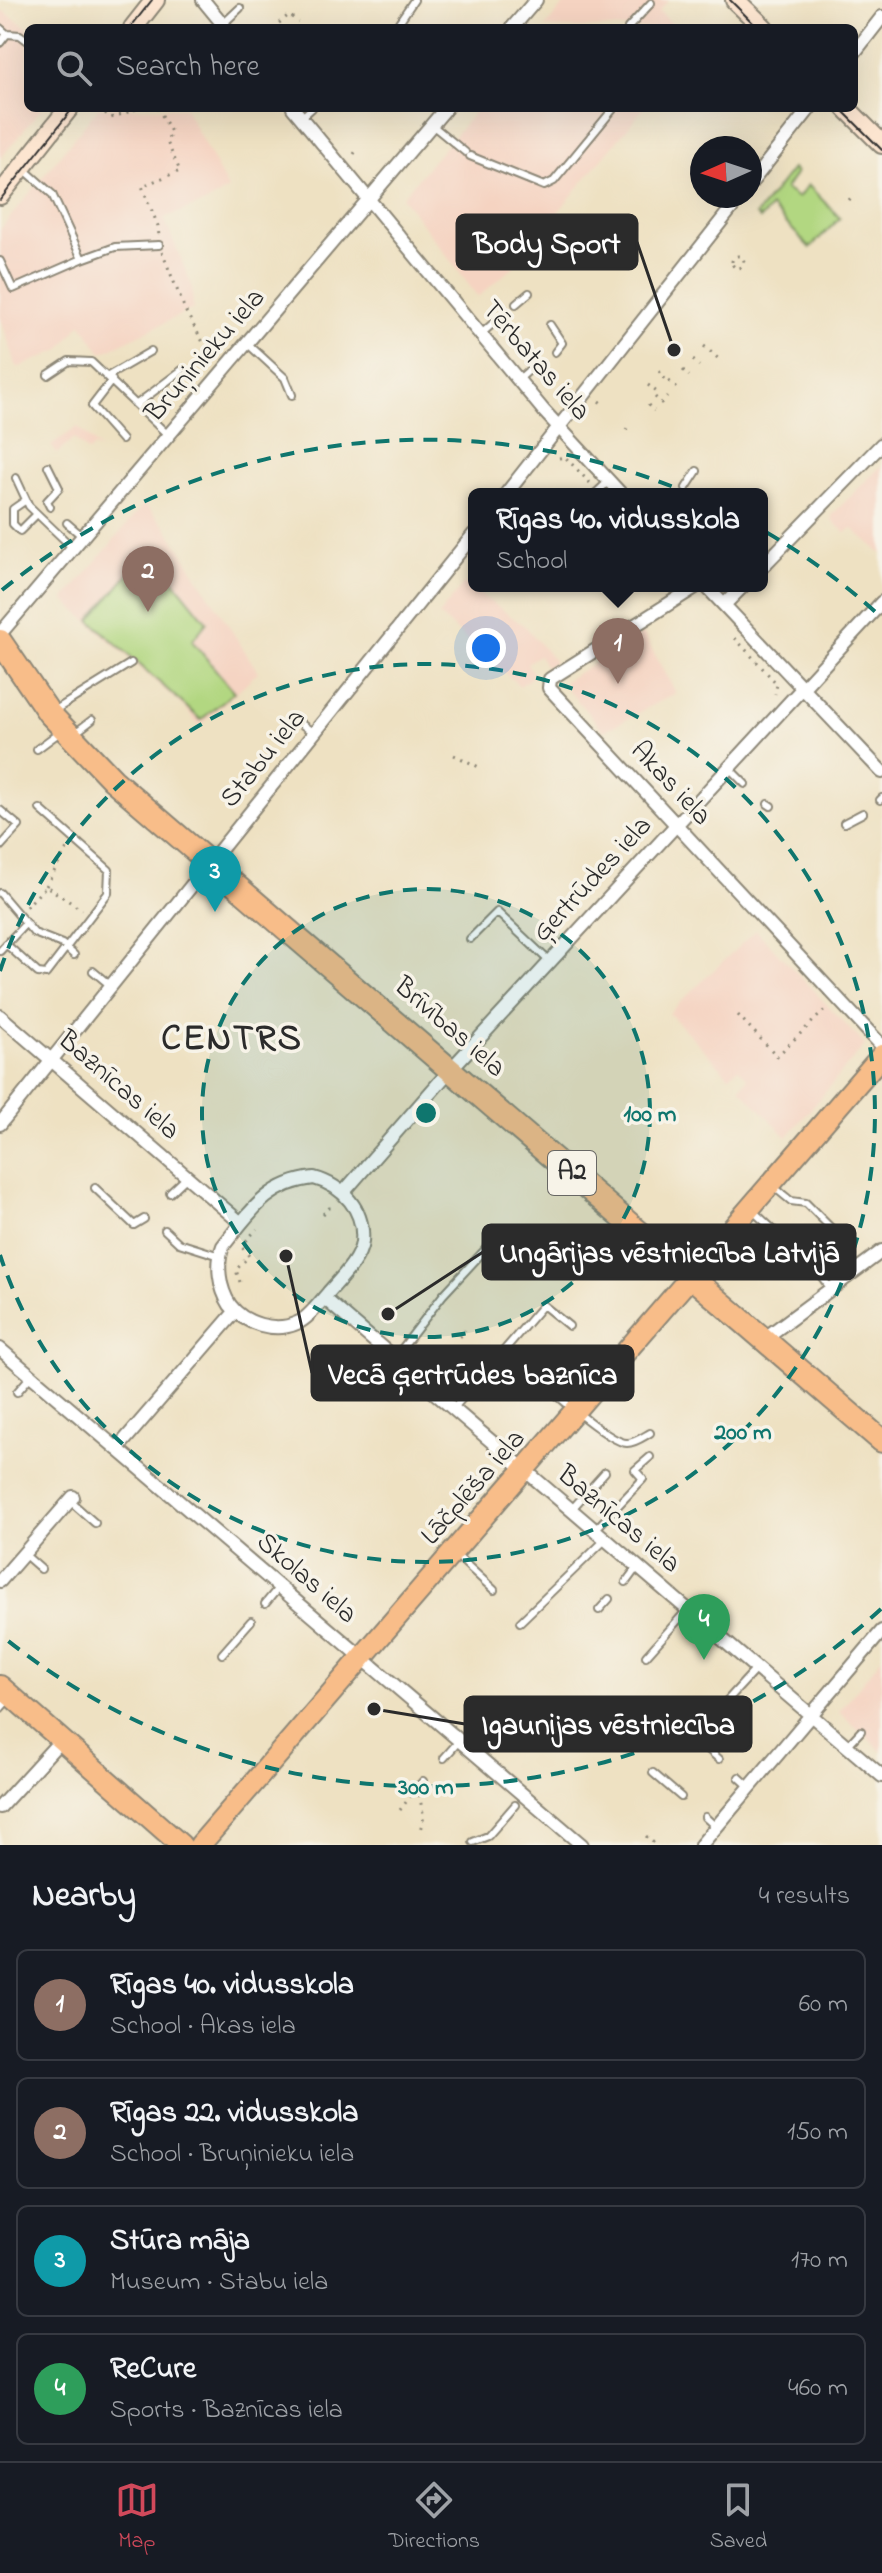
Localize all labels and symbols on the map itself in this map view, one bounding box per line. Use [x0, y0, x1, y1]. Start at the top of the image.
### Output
north arrow [690, 136, 762, 208]
callout: Body Sport [457, 215, 637, 269]
text: Body Sport [471, 224, 622, 268]
street label: Bruņinieku iela [135, 280, 276, 433]
street label: Tērbatas iela [471, 291, 599, 431]
pin: 2 [122, 546, 174, 612]
pin: 1 [592, 618, 644, 684]
your location [466, 628, 506, 668]
street label: Stabu iela [211, 700, 317, 818]
street label: Akas iela [620, 732, 720, 836]
street label: Ģertrūdes iela [524, 808, 662, 952]
pin: 3 [189, 846, 241, 912]
street label: Brīvības iela [383, 967, 514, 1088]
district label: CENTRS [161, 1014, 303, 1067]
street label: Baznīcas iela [47, 1020, 188, 1151]
text: 100 m [624, 1098, 677, 1133]
centre of rings [412, 1099, 440, 1127]
road number: A2 [548, 1151, 596, 1195]
callout: Ungārijas vēstniecība Latvijā [483, 1225, 855, 1279]
text: Ungārijas vēstniecība Latvijā [499, 1233, 840, 1278]
callout: Vecā Ģertrūdes baznīca [312, 1346, 633, 1400]
text: Vecā Ģertrūdes baznīca [328, 1355, 617, 1399]
text: 200 m [713, 1416, 772, 1451]
street label: Lāčplēša iela [412, 1421, 536, 1555]
street label: Baznīcas iela [546, 1455, 689, 1584]
street label: Skolas iela [246, 1523, 366, 1635]
pin: 4 [678, 1594, 730, 1660]
callout: Igaunijas vēstniecība [465, 1697, 751, 1751]
text: Igaunijas vēstniecība [481, 1705, 735, 1750]
text: 300 m [397, 1771, 454, 1806]

